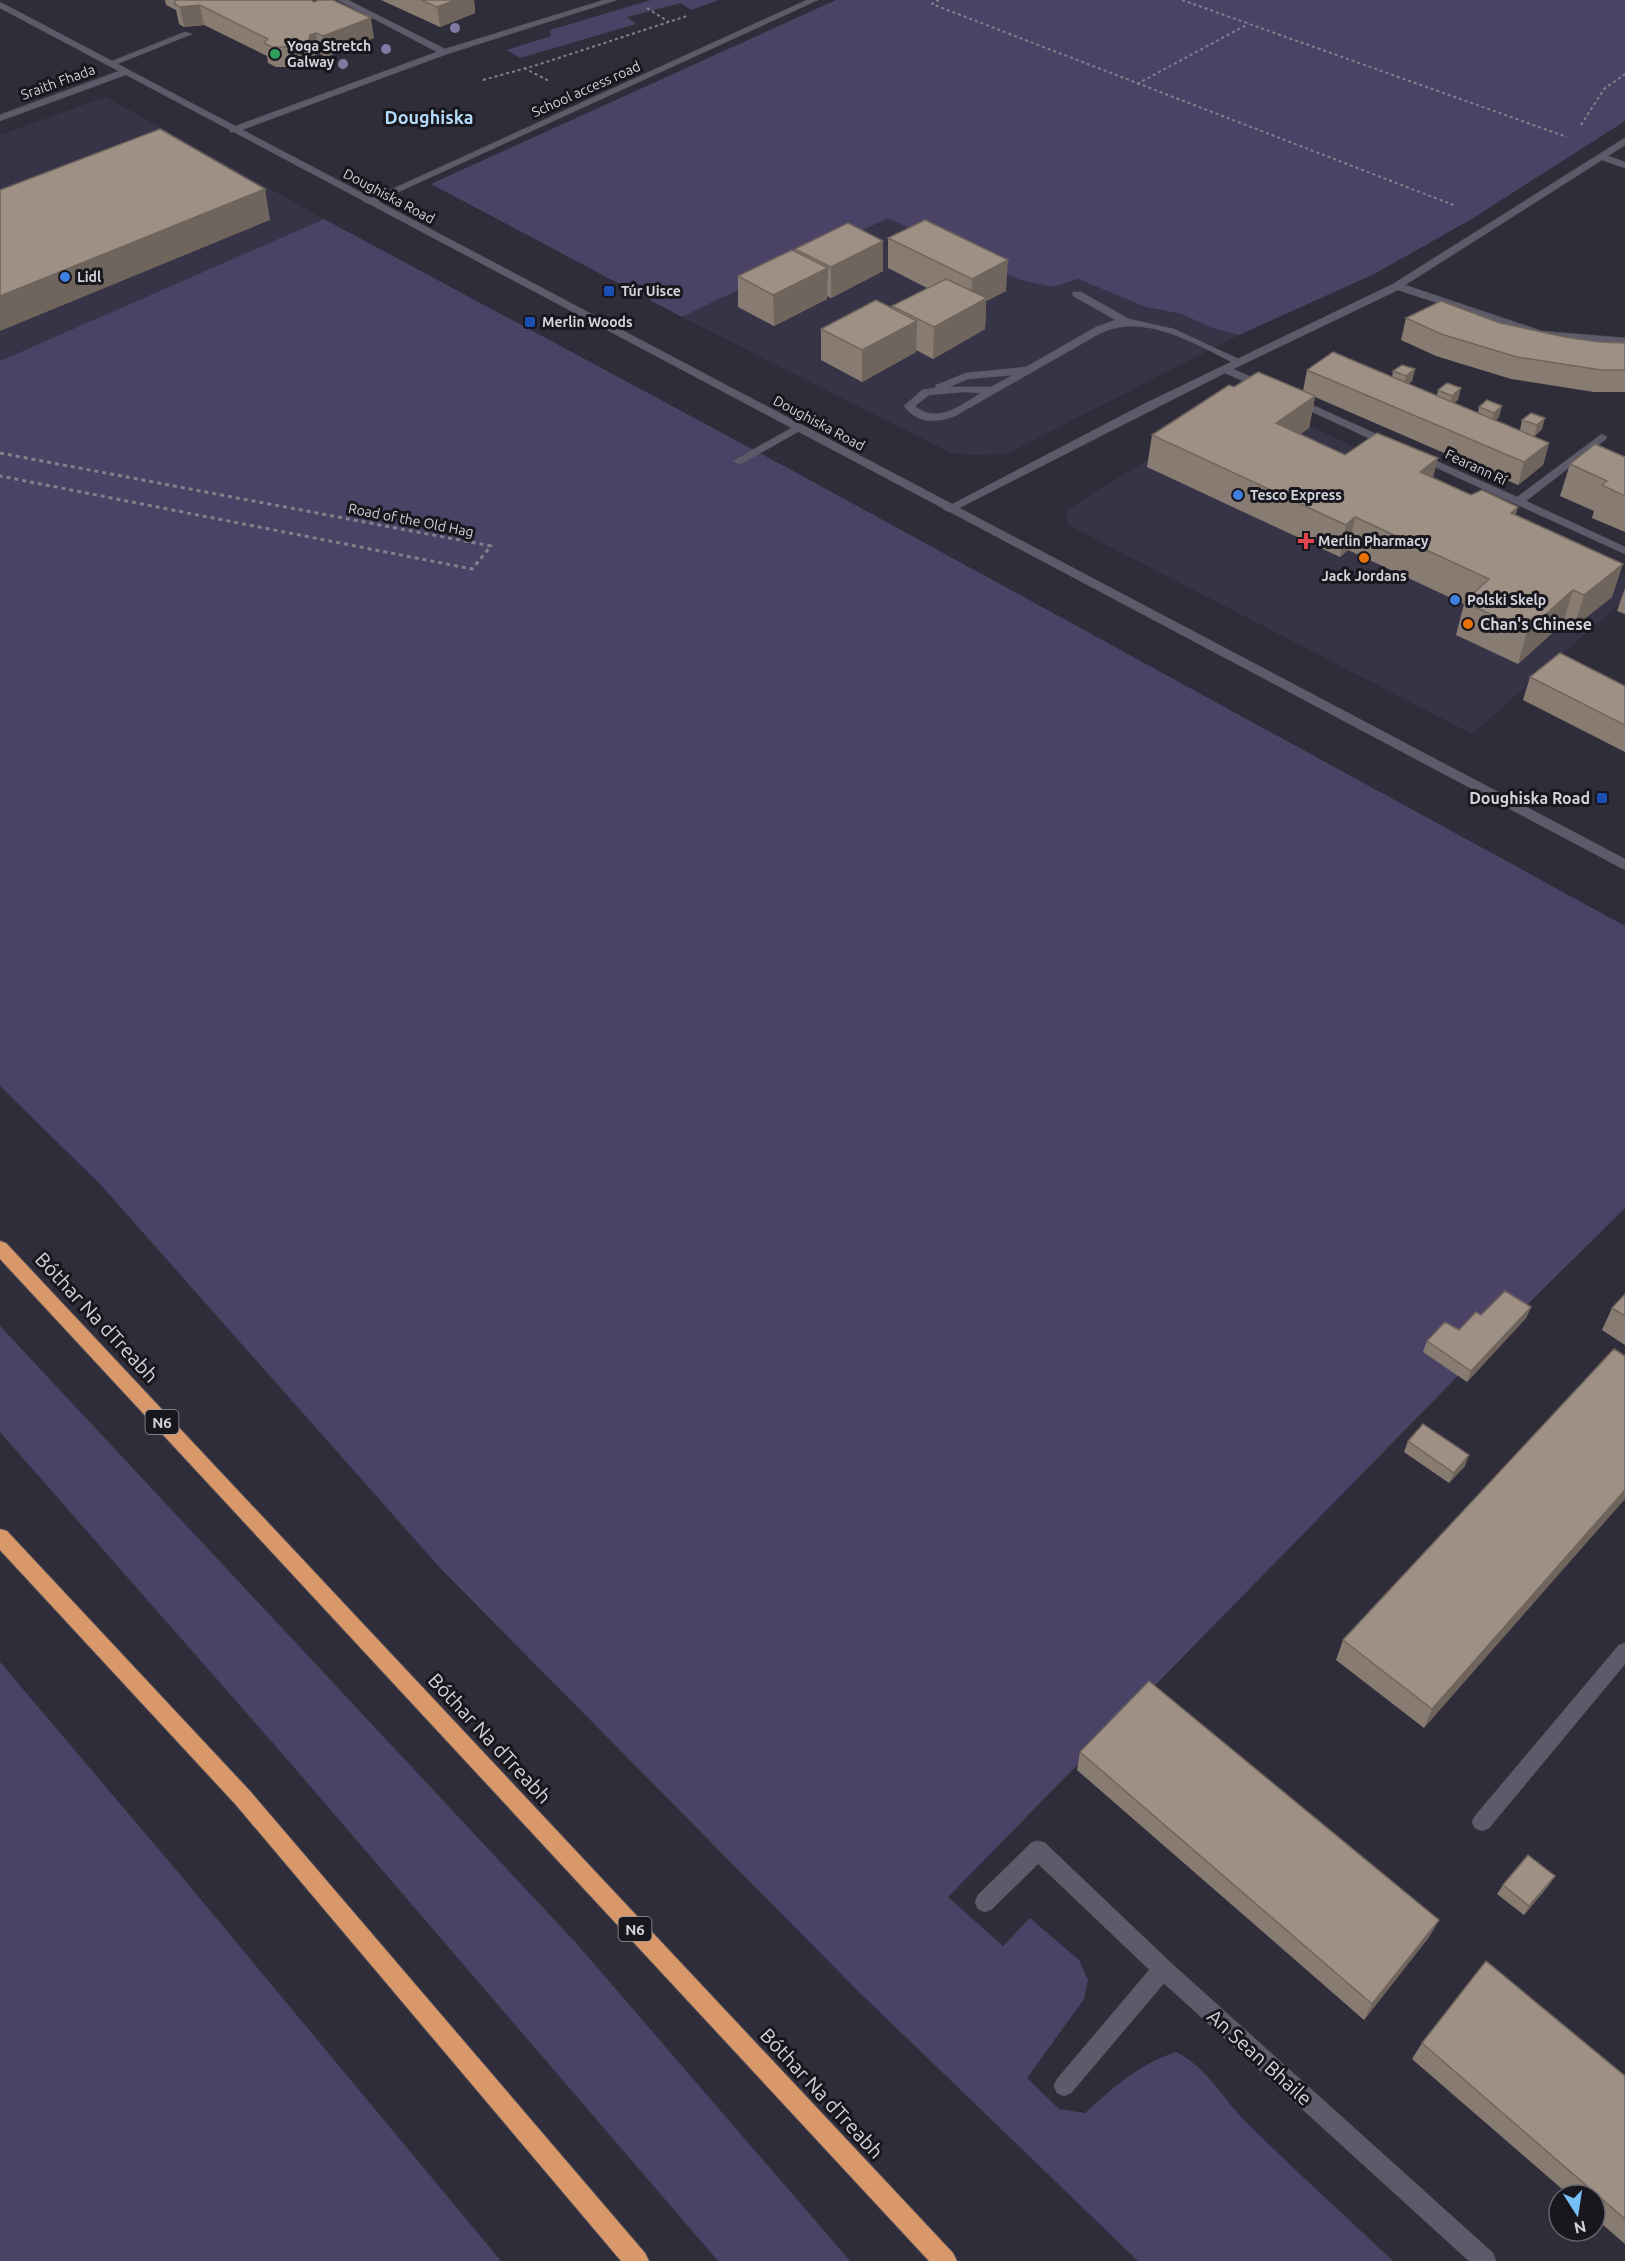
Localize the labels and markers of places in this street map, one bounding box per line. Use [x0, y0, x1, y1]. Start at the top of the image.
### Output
place label: Yoga Stretch Galway [287, 38, 371, 70]
marker: Yoga Stretch Galway [268, 47, 282, 61]
place label: Lidl [77, 269, 101, 285]
marker: Lidl [58, 270, 72, 284]
place label: Túr Uisce [621, 283, 681, 299]
marker: Túr Uisce [602, 284, 616, 298]
place label: Merlin Woods [542, 314, 633, 330]
marker: Merlin Woods [523, 315, 537, 329]
place label: Tesco Express [1250, 487, 1342, 503]
marker: Tesco Express [1231, 488, 1245, 502]
place label: Merlin Pharmacy [1318, 533, 1429, 549]
marker: Merlin Pharmacy [1299, 534, 1313, 548]
marker: Jack Jordans [1357, 551, 1371, 565]
place label: Jack Jordans [1321, 568, 1407, 584]
place label: Polski Skelp [1467, 592, 1546, 608]
marker: Polski Skelp [1448, 593, 1462, 607]
place label: Chan's Chinese [1480, 615, 1592, 633]
marker: Chan's Chinese [1461, 617, 1475, 631]
place label: Doughiska Road [1469, 789, 1590, 807]
marker: Doughiska Road [1595, 791, 1609, 805]

